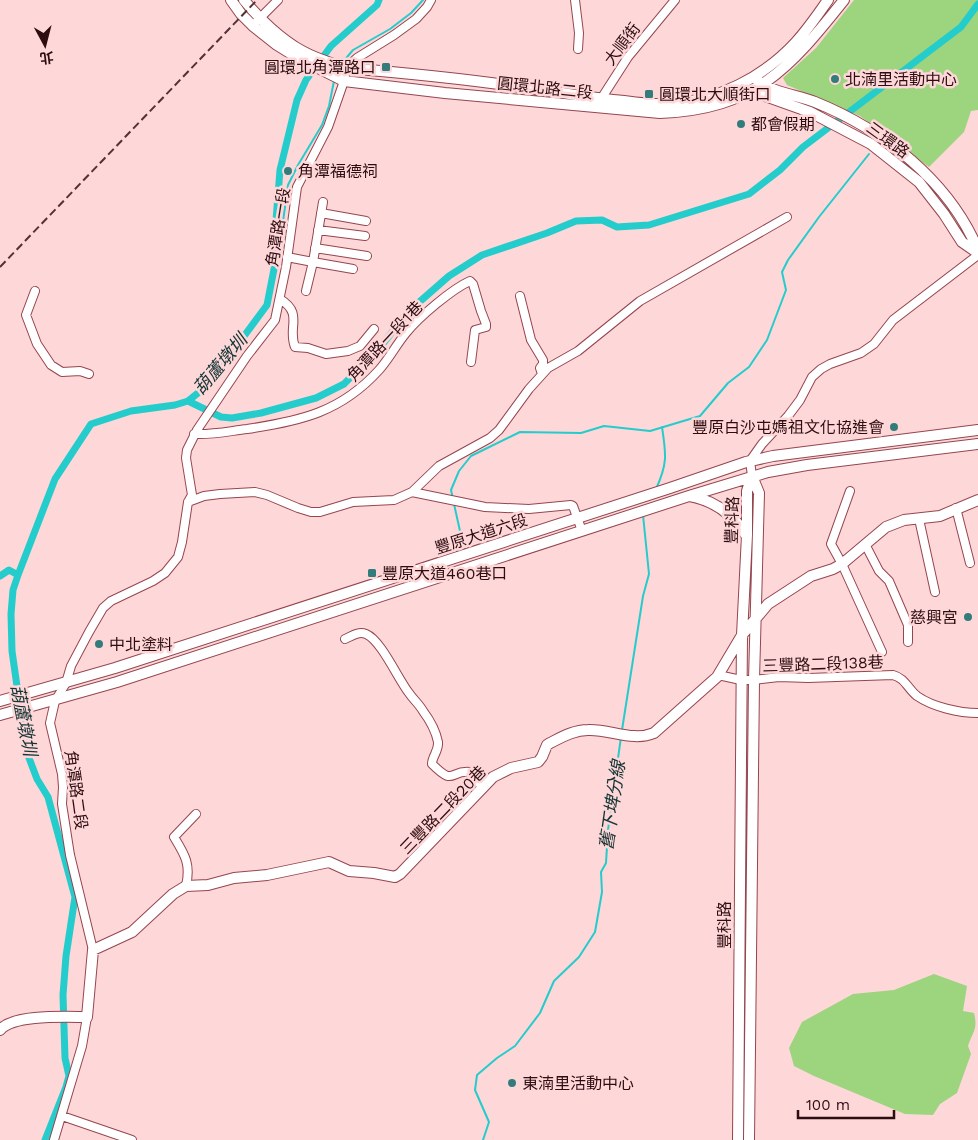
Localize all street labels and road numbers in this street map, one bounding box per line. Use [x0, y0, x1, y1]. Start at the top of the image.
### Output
street label: 大順街 [600, 19, 644, 69]
street label: 圓環北路二段 [496, 74, 594, 102]
street label: 三環路 [863, 118, 913, 162]
street label: 角潭路一段 [262, 186, 294, 268]
street label: 角潭路一段1巷 [343, 297, 427, 385]
street label: 豐科路 [722, 496, 742, 544]
street label: 豐原大道六段 [432, 510, 530, 558]
street label: 三豐路二段138巷 [762, 652, 884, 676]
street label: 角潭路二段 [61, 749, 91, 831]
street label: 三豐路二段20巷 [396, 762, 490, 858]
street label: 豐科路 [715, 901, 734, 949]

